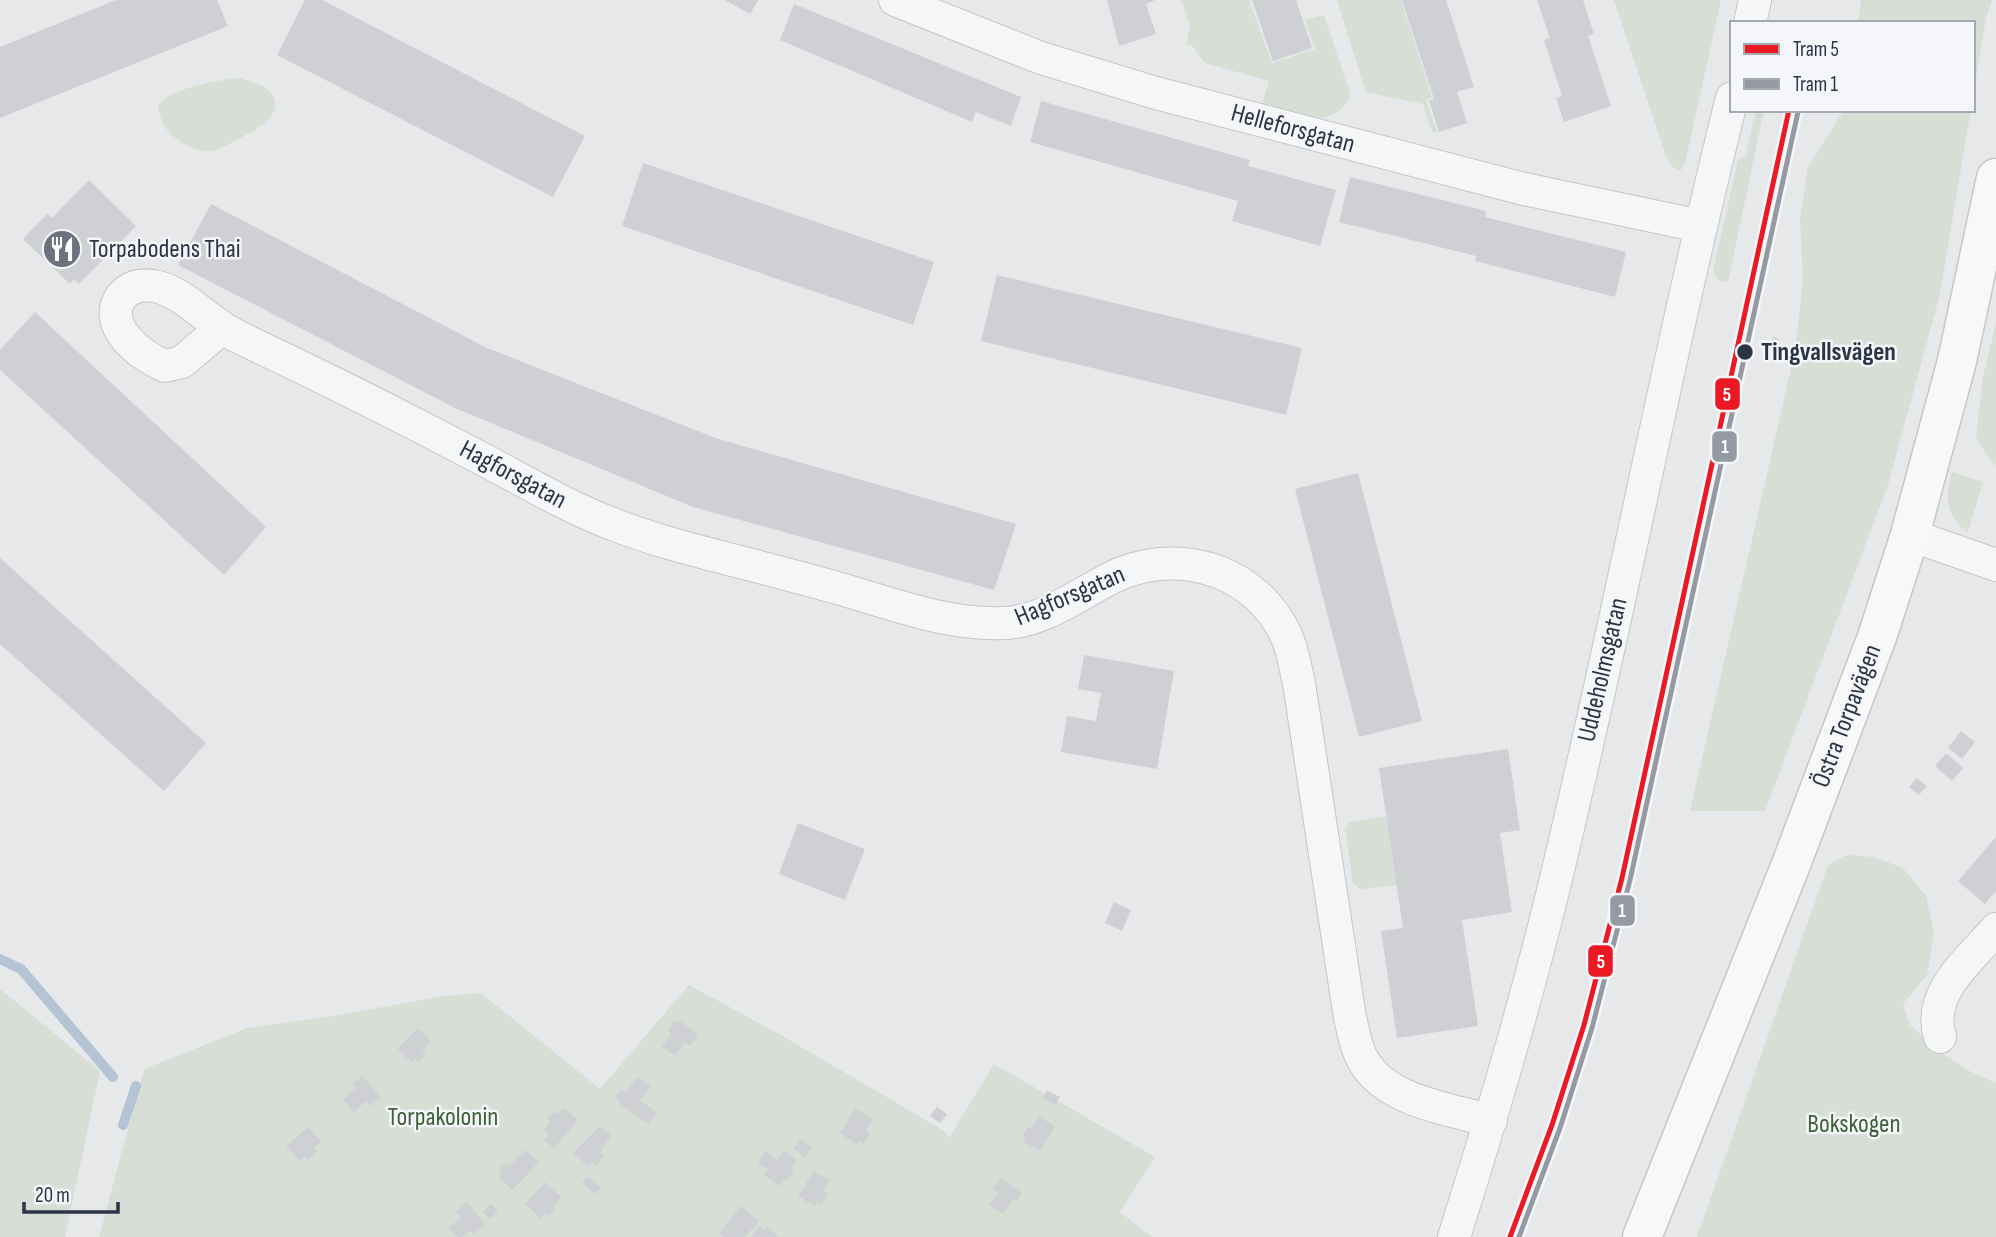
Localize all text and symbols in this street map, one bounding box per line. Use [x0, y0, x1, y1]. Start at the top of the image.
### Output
legend [1730, 21, 1975, 112]
text: Tram 5 [1793, 37, 1839, 62]
text: Tram 1 [1793, 72, 1839, 97]
street label: Helleforsgatan [1228, 98, 1358, 160]
restaurant icon: Torpabodens Thai [41, 228, 83, 270]
place label: Torpabodens Thai [89, 234, 241, 265]
place label: Tingvallsvägen [1761, 337, 1896, 368]
marker: Tingvallsvägen [1735, 342, 1755, 362]
line badge: 5 [1714, 377, 1741, 411]
text: 5 [1723, 384, 1731, 407]
line badge: 1 [1711, 430, 1738, 463]
street label: Hagforsgatan [454, 434, 572, 516]
text: 1 [1721, 436, 1729, 459]
street label: Hagforsgatan [1010, 559, 1130, 633]
street label: Uddeholmsgatan [1571, 595, 1635, 745]
street label: Östra Torpavägen [1806, 640, 1888, 792]
line badge: 1 [1609, 894, 1636, 927]
text: 1 [1618, 900, 1626, 923]
line badge: 5 [1587, 944, 1614, 978]
text: 5 [1597, 951, 1605, 974]
park label: Torpakolonin [388, 1102, 498, 1133]
park label: Bokskogen [1807, 1109, 1901, 1140]
scale bar [24, 1170, 119, 1214]
text: 20 m [35, 1183, 70, 1208]

